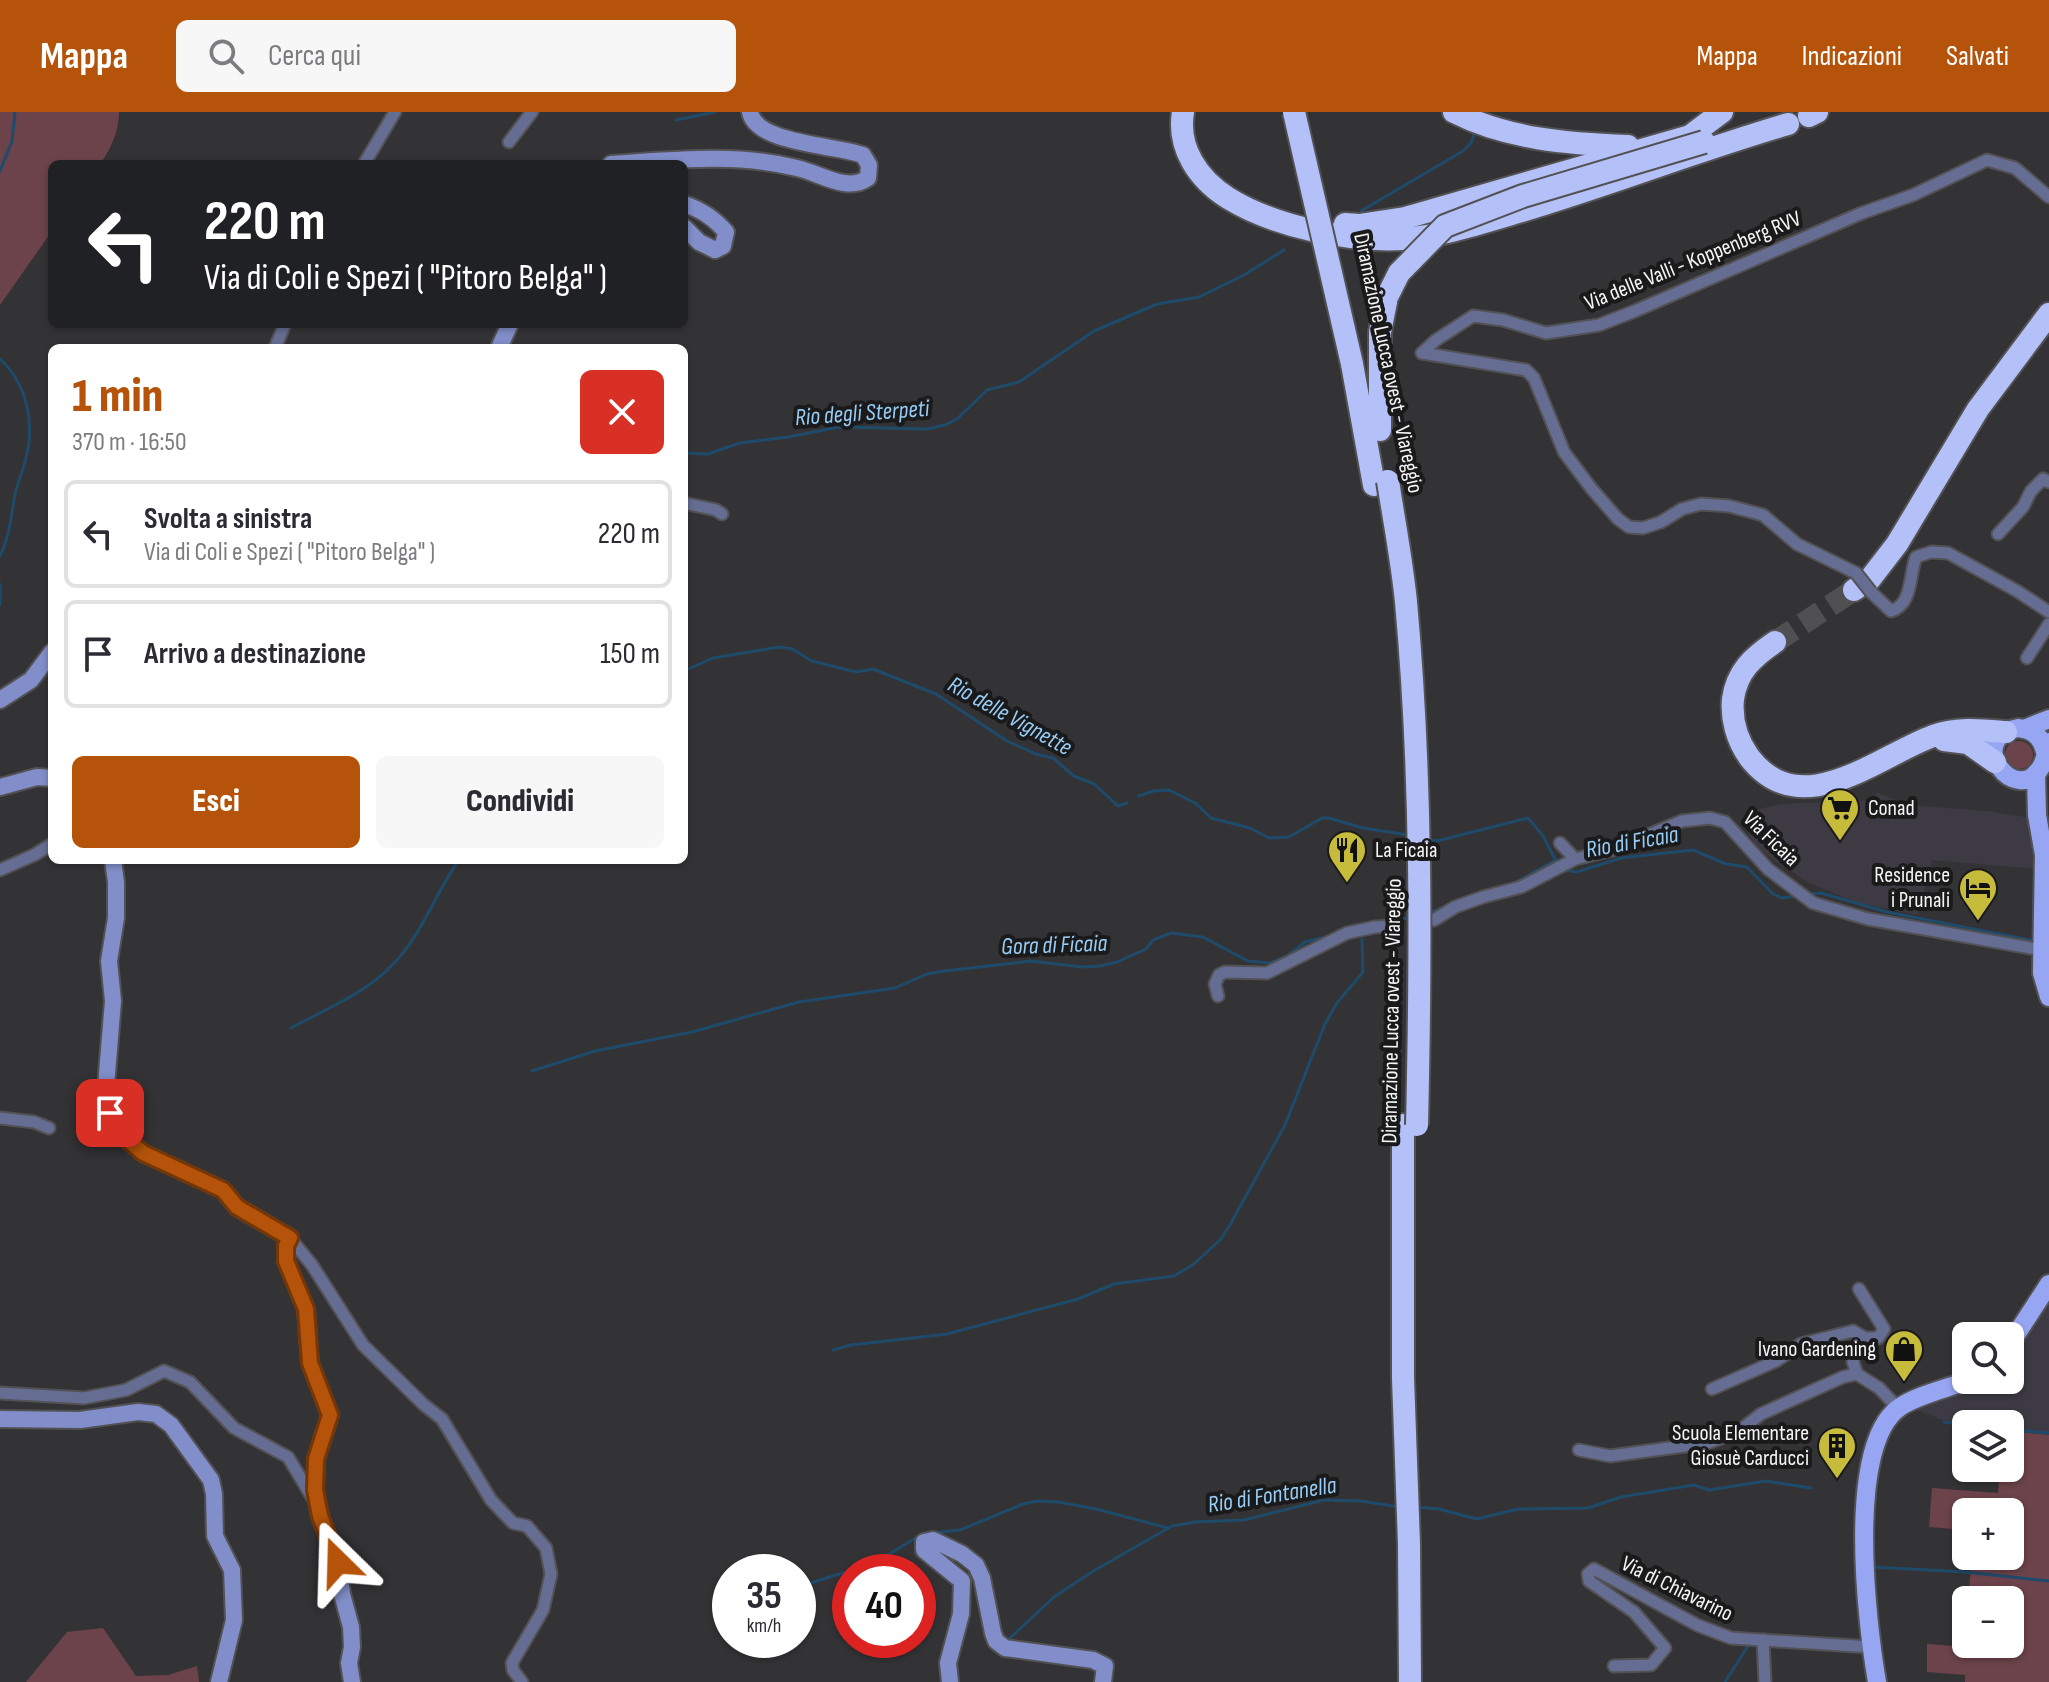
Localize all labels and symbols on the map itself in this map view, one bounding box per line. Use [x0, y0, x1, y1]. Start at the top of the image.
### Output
street label: Via delle Valli - Koppenberg RVV [1581, 205, 1805, 317]
street label: Diramazione Lucca ovest - Viareggio [1347, 230, 1429, 496]
water label: Rio degli Sterpeti [794, 394, 931, 432]
water label: Rio delle Vignette [943, 670, 1077, 762]
supermarket icon: Conad [1819, 787, 1861, 842]
place label: Conad [1868, 795, 1915, 822]
street label: Via Ficaia [1737, 806, 1805, 872]
water label: Rio di Ficaia [1583, 820, 1681, 864]
restaurant icon: La Ficaia [1326, 829, 1368, 884]
place label: La Ficaia [1375, 837, 1437, 864]
place label: Residence i Prunali [1874, 862, 1950, 914]
hotel icon: Residence i Prunali [1957, 867, 1999, 922]
street label: Diramazione Lucca ovest - Viareggio [1376, 878, 1408, 1144]
water label: Gora di Ficaia [1000, 929, 1108, 961]
pin [76, 1079, 144, 1147]
shop icon: Ivano Gardening [1883, 1328, 1925, 1383]
place label: Ivano Gardening [1758, 1336, 1876, 1363]
place label: Scuola Elementare Giosuè Carducci [1672, 1420, 1809, 1472]
building icon: Scuola Elementare Giosuè Carducci [1816, 1425, 1858, 1480]
water label: Rio di Fontanella [1206, 1470, 1339, 1519]
position arrow [296, 1520, 380, 1604]
street label: Via di Chiavarino [1617, 1550, 1737, 1628]
speed limit sign: 40 [832, 1554, 936, 1658]

